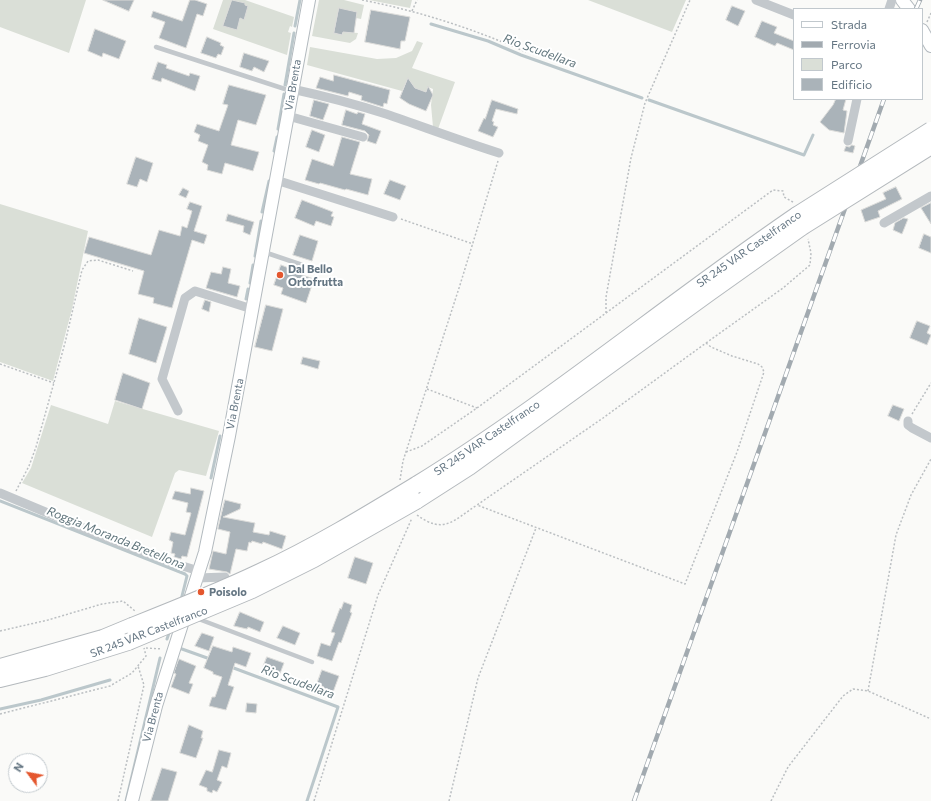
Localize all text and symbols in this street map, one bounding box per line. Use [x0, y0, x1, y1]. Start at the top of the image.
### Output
legend [793, 8, 923, 100]
text: Strada [831, 17, 867, 31]
water label: Rio Scudellara [501, 31, 579, 71]
text: Ferrovia [831, 37, 876, 51]
text: Parco [831, 57, 863, 71]
street label: Via Brenta [282, 58, 304, 112]
text: Edificio [831, 77, 872, 91]
street label: SR 245 VAR Castelfranco [694, 208, 804, 290]
place label: Dal Bello Ortofrutta [288, 262, 343, 288]
marker: Dal Bello Ortofrutta [275, 270, 285, 280]
street label: Via Brenta [224, 377, 246, 431]
street label: SR 245 VAR Castelfranco [432, 398, 542, 478]
water label: Roggia Moranda Bretellona [45, 504, 187, 572]
place label: Poisolo [209, 585, 247, 599]
marker: Poisolo [196, 587, 206, 597]
street label: SR 245 VAR Castelfranco [88, 603, 210, 661]
water label: Rio Scudellara [259, 662, 337, 702]
street label: Via Brenta [140, 690, 166, 744]
north arrow [8, 753, 48, 793]
text: N [11, 760, 26, 774]

